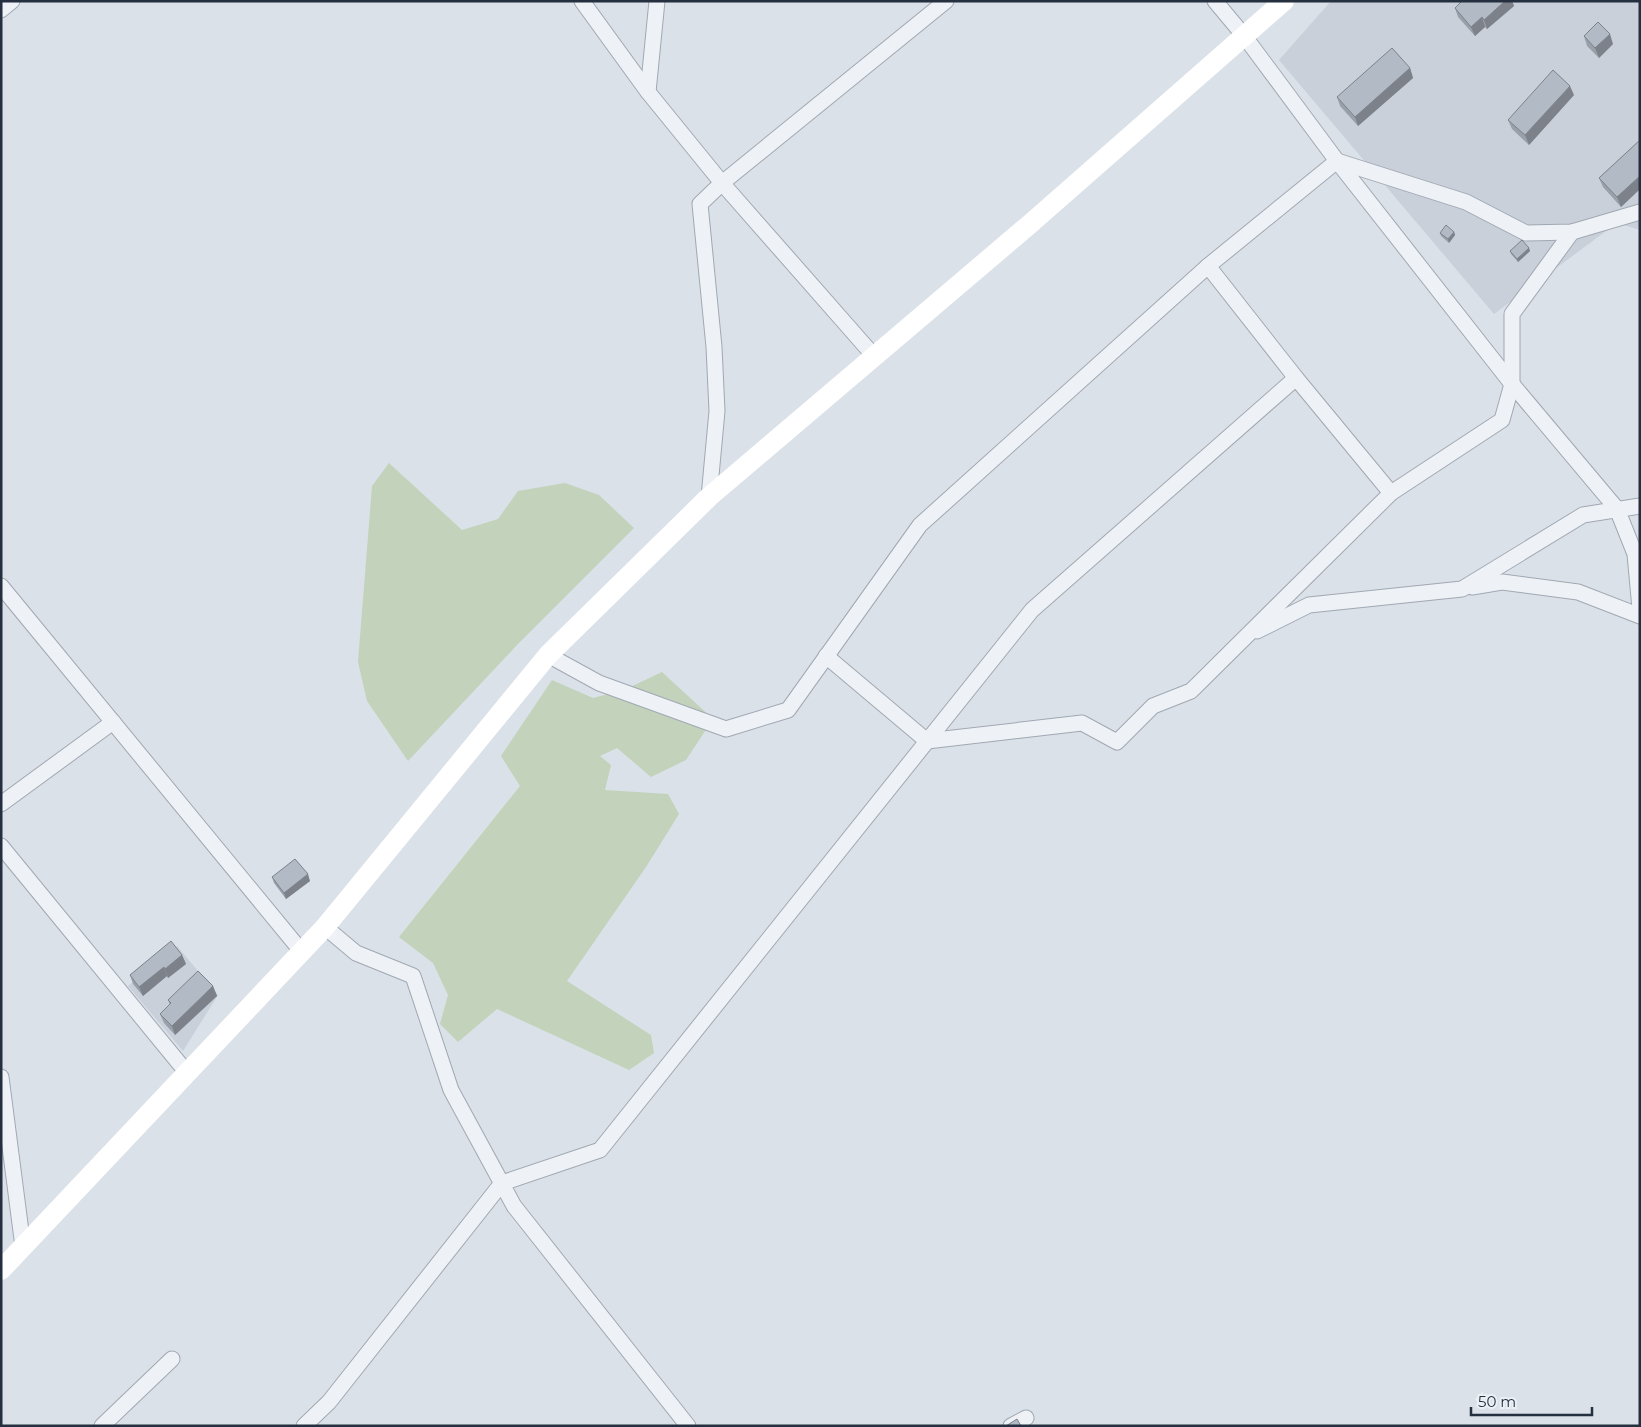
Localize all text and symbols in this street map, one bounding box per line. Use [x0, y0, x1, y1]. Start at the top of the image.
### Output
scale bar [1471, 1384, 1592, 1416]
text: 50 m [1478, 1392, 1516, 1411]

